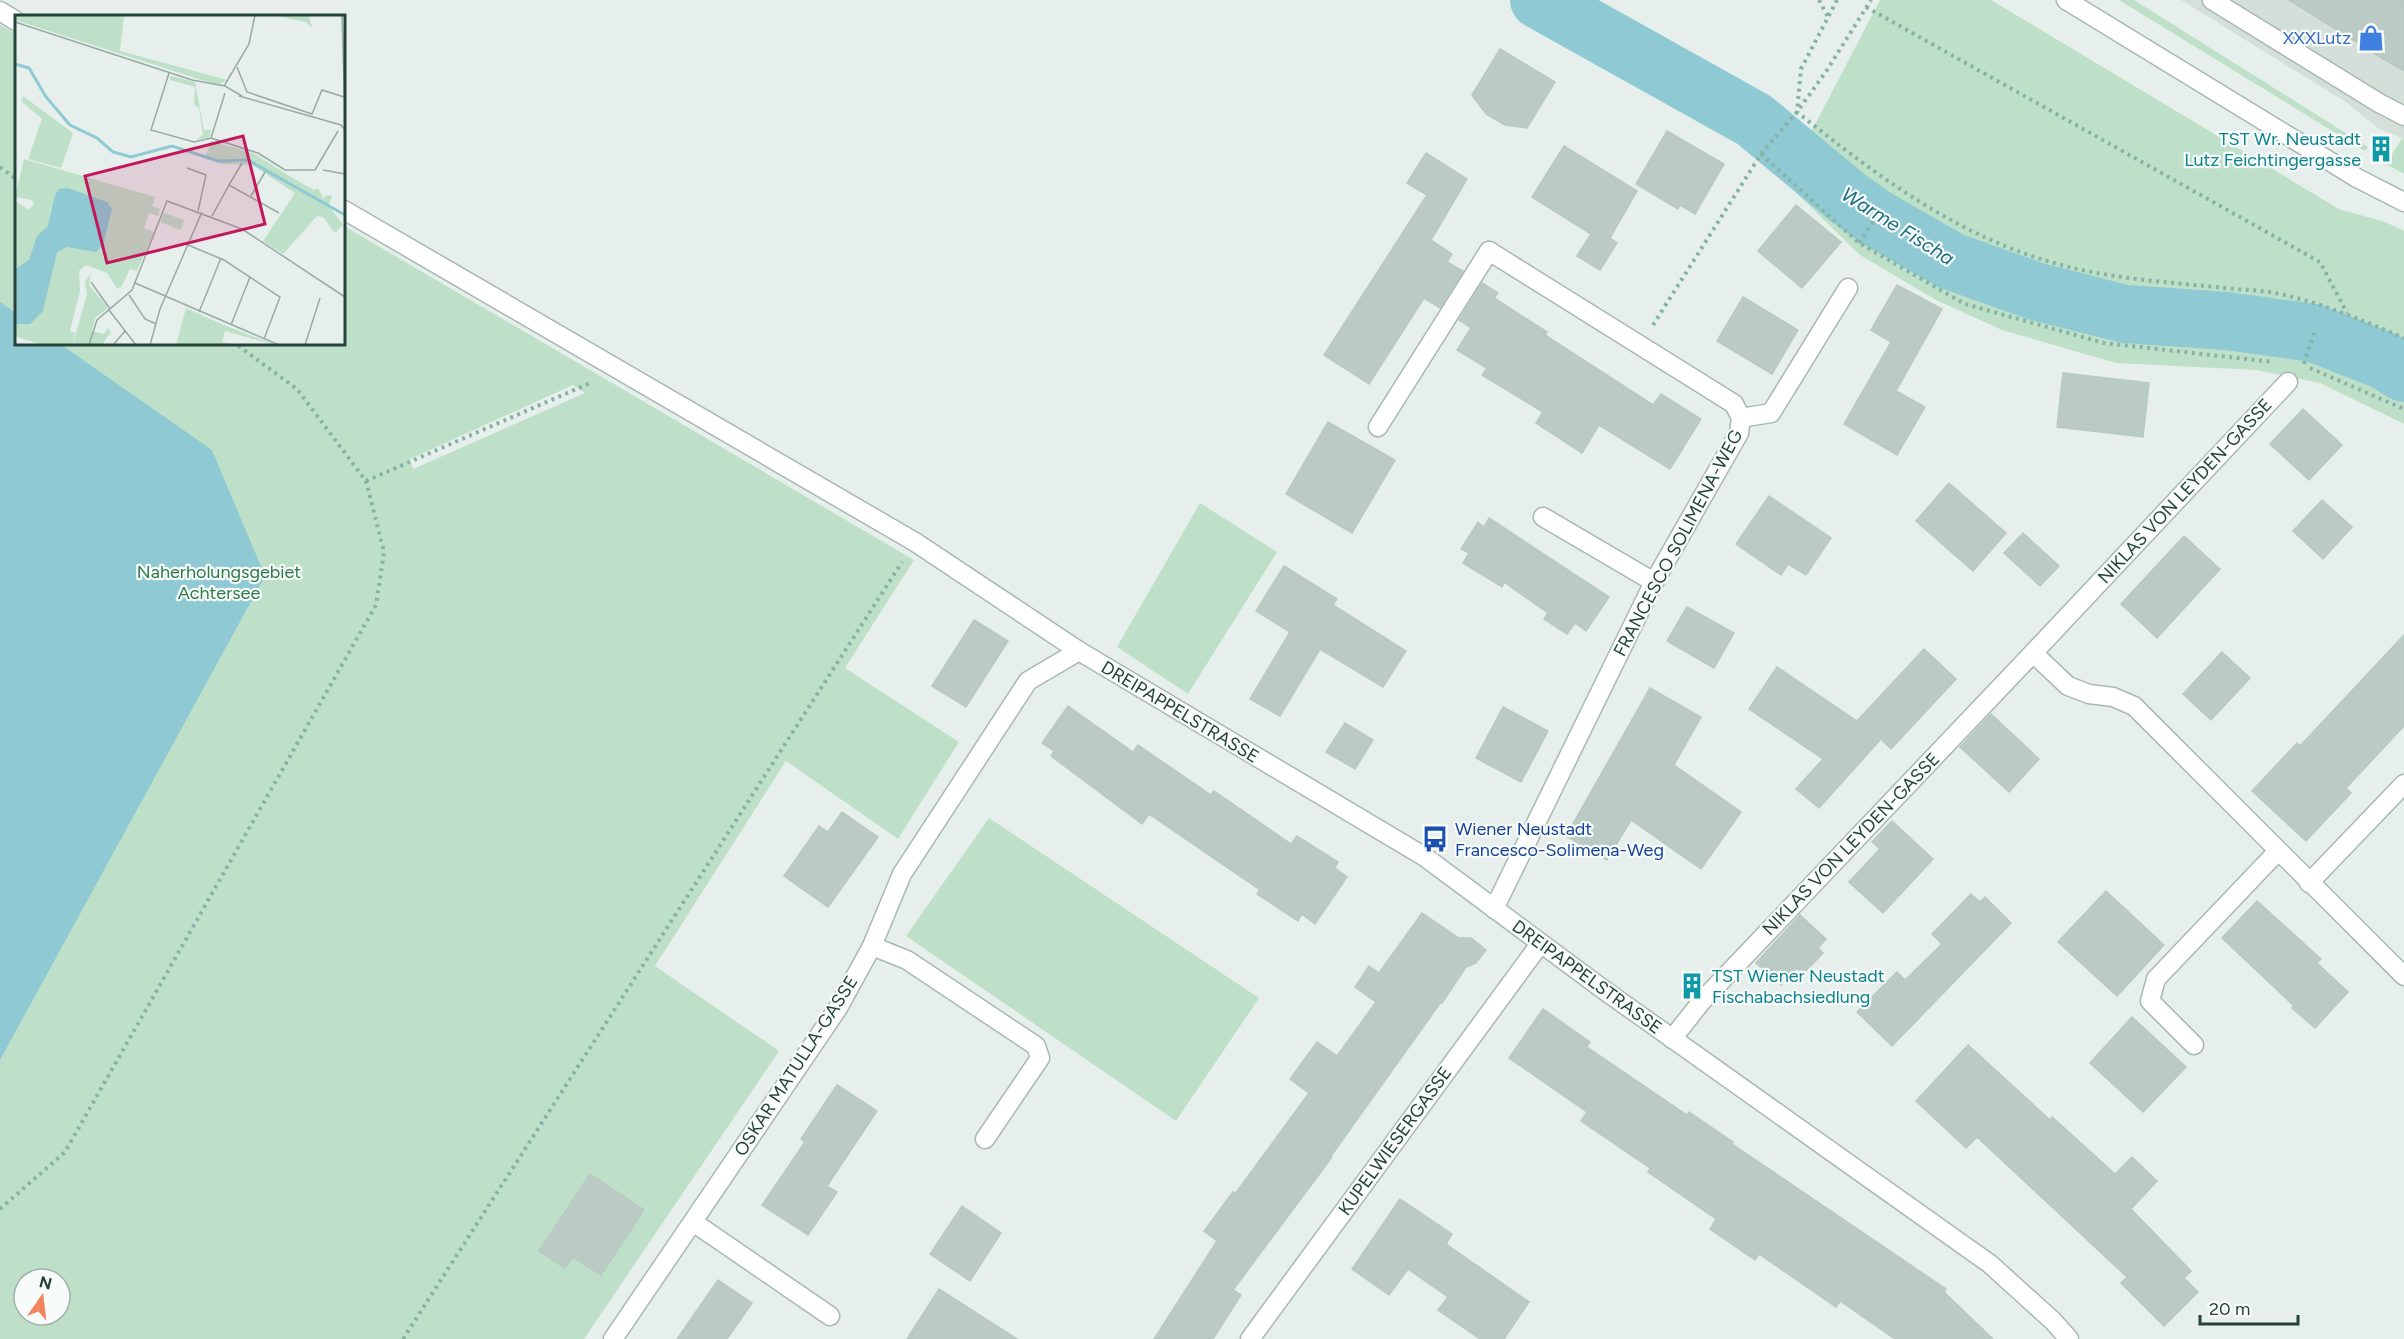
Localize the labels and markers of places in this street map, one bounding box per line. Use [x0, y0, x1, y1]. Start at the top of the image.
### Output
shop icon: XXXLutz [2356, 23, 2386, 53]
place label: XXXLutz [2283, 27, 2351, 49]
place label: TST Wr. Neustadt Lutz Feichtingergasse [2184, 128, 2361, 171]
building icon: TST Wr. Neustadt Lutz Feichtingergasse [2366, 134, 2396, 164]
place label: Wiener Neustadt Francesco-Solimena-Weg [1455, 818, 1664, 861]
bus stop icon: Wiener Neustadt Francesco-Solimena-Weg [1420, 824, 1450, 854]
place label: TST Wiener Neustadt Fischabachsiedlung [1712, 965, 1885, 1008]
building icon: TST Wiener Neustadt Fischabachsiedlung [1677, 971, 1707, 1001]

